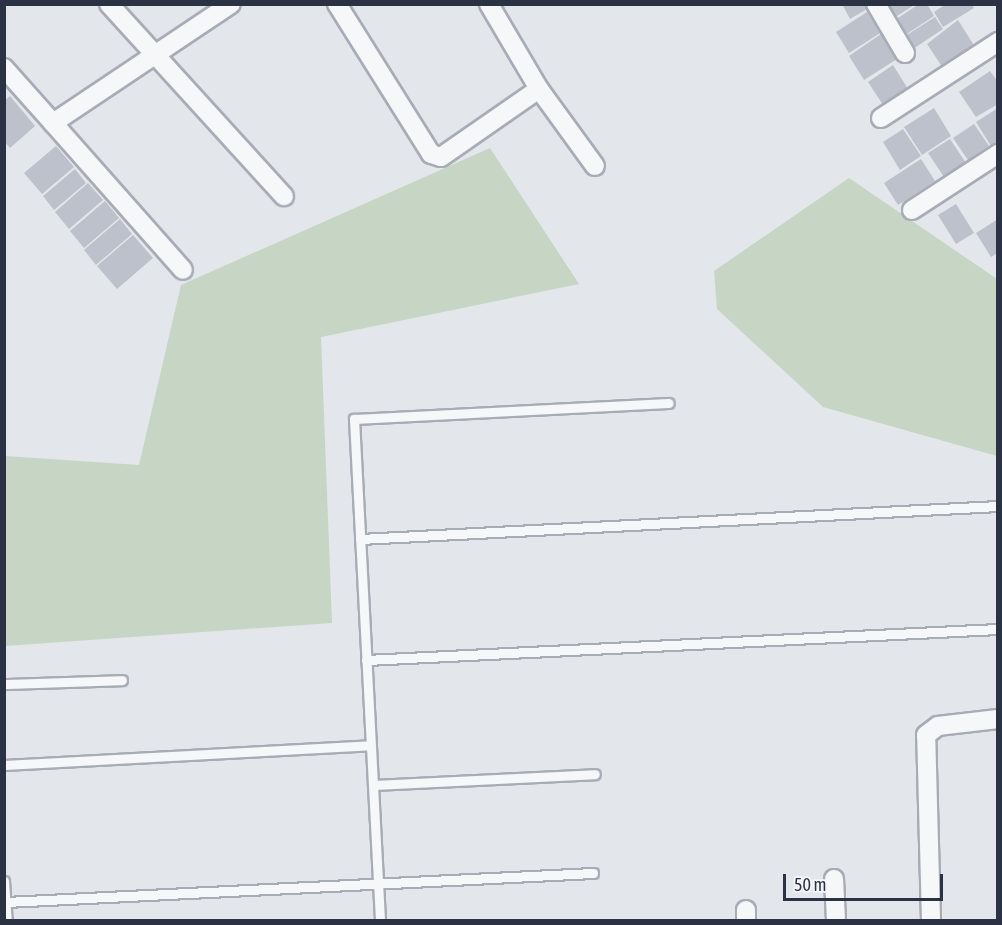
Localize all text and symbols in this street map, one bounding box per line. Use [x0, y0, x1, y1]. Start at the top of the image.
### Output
scale bar [786, 862, 946, 900]
text: 50 m [794, 874, 826, 895]

